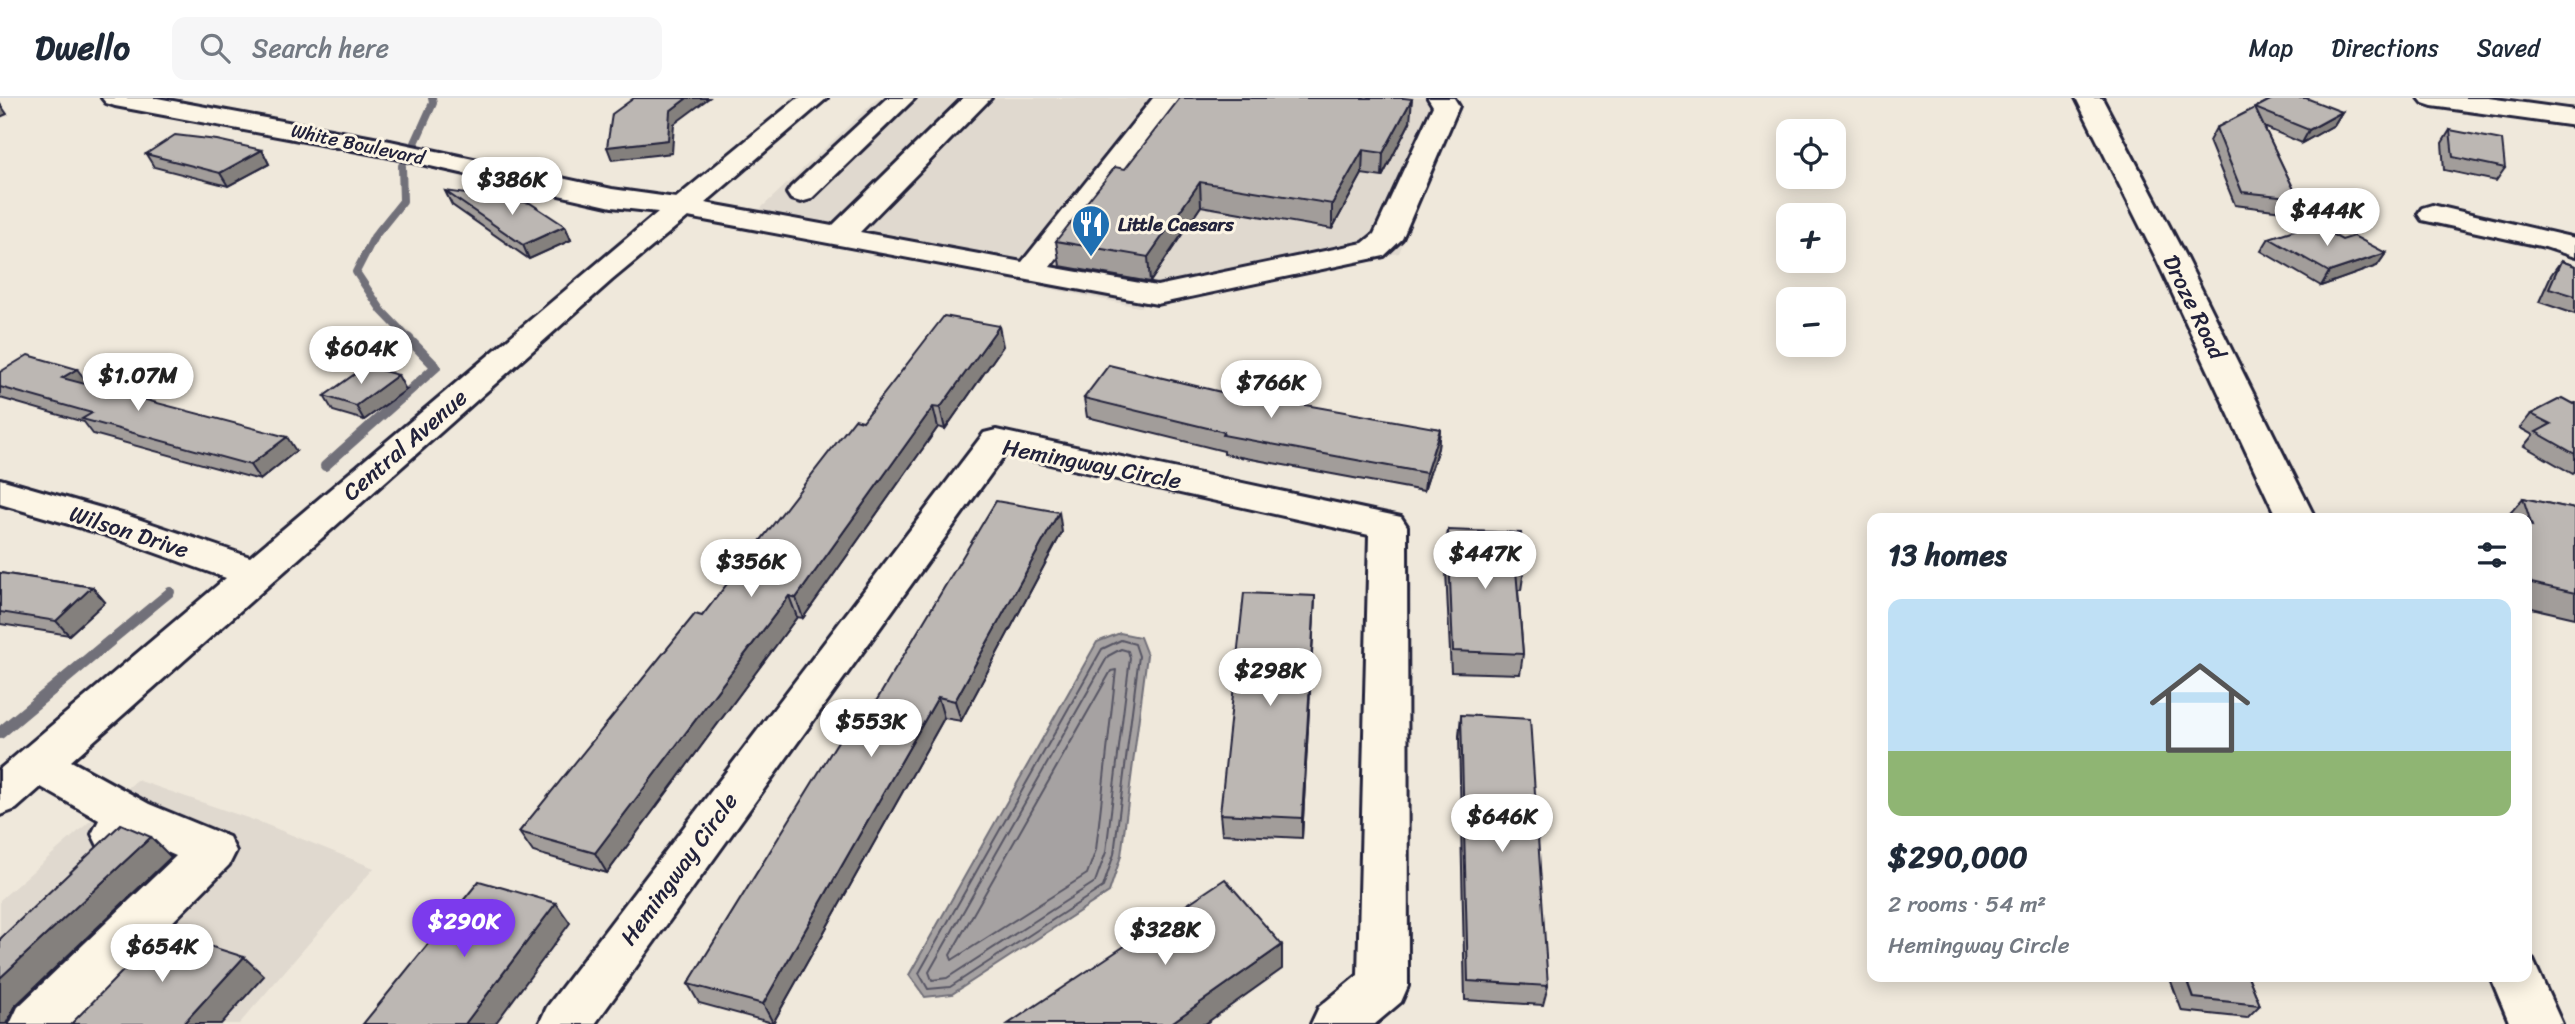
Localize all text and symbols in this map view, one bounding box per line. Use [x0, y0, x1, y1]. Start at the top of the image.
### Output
search box [172, 17, 662, 80]
text: Dwello [35, 19, 130, 77]
text: Search here [252, 25, 389, 71]
text: Map [2249, 27, 2293, 69]
text: Directions [2331, 27, 2439, 69]
text: Saved [2477, 27, 2540, 69]
icon: search [196, 29, 234, 67]
street label: White Boulevard [288, 114, 430, 175]
map controls [1776, 119, 1846, 357]
button: locate [1776, 119, 1846, 189]
pin: $386K [463, 158, 561, 217]
text: $386K [477, 159, 547, 200]
pin: $444K [2278, 188, 2376, 248]
text: $444K [2291, 190, 2363, 231]
restaurant icon: Little Caesars [1070, 203, 1112, 258]
button: + [1776, 203, 1846, 273]
place label: Little Caesars [1118, 208, 1235, 241]
street label: Droze Road [2151, 247, 2238, 368]
button: − [1776, 287, 1846, 357]
pin: $604K [312, 327, 410, 386]
text: $604K [325, 328, 397, 369]
pin: $1.07M [81, 354, 195, 413]
text: $1.07M [99, 355, 177, 396]
pin: $766K [1222, 360, 1320, 420]
text: $766K [1237, 362, 1305, 403]
street label: Central Avenue [333, 378, 477, 512]
street label: Hemingway Circle [999, 427, 1185, 501]
street label: Wilson Drive [64, 493, 194, 571]
text: 13 homes [1888, 528, 2007, 582]
pin: $447K [1436, 532, 1534, 591]
text: $447K [1449, 533, 1521, 574]
icon: filters [2473, 536, 2511, 574]
pin: $356K [702, 540, 800, 599]
text: $356K [716, 541, 786, 582]
icon: home [2137, 645, 2263, 771]
pin: $298K [1221, 648, 1319, 708]
text: $298K [1235, 650, 1305, 691]
pin: $553K [822, 700, 920, 759]
text: $553K [836, 701, 906, 742]
street label: Hemingway Circle [609, 783, 749, 954]
pin: $646K [1453, 794, 1551, 854]
text: $646K [1467, 796, 1537, 837]
text: $290,000 [1888, 830, 2028, 884]
text: 2 rooms · 54 m² [1888, 884, 2046, 925]
pin: $290K [415, 900, 513, 959]
text: $290K [428, 901, 500, 942]
pin: $328K [1116, 908, 1214, 967]
text: $328K [1130, 909, 1200, 950]
pin: $654K [113, 924, 211, 984]
text: Hemingway Circle [1888, 925, 2069, 966]
text: $654K [127, 926, 197, 967]

